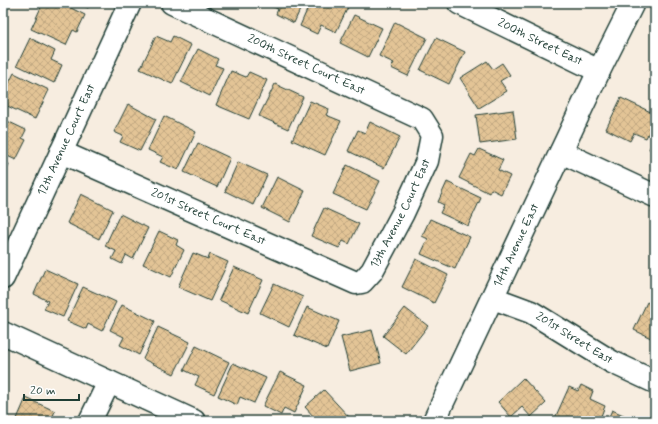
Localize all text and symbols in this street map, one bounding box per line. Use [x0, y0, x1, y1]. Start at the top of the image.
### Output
street label: 200th Street East [495, 15, 586, 70]
street label: 200th Street Court East [245, 31, 368, 100]
street label: 12th Avenue Court East [34, 81, 100, 198]
street label: 13th Avenue Court East [367, 156, 435, 271]
street label: 201st Street Court East [148, 185, 269, 250]
street label: 14th Avenue East [490, 200, 544, 290]
street label: 201st Street East [532, 309, 616, 369]
scale bar [24, 376, 79, 402]
text: 20 m [30, 383, 56, 399]

